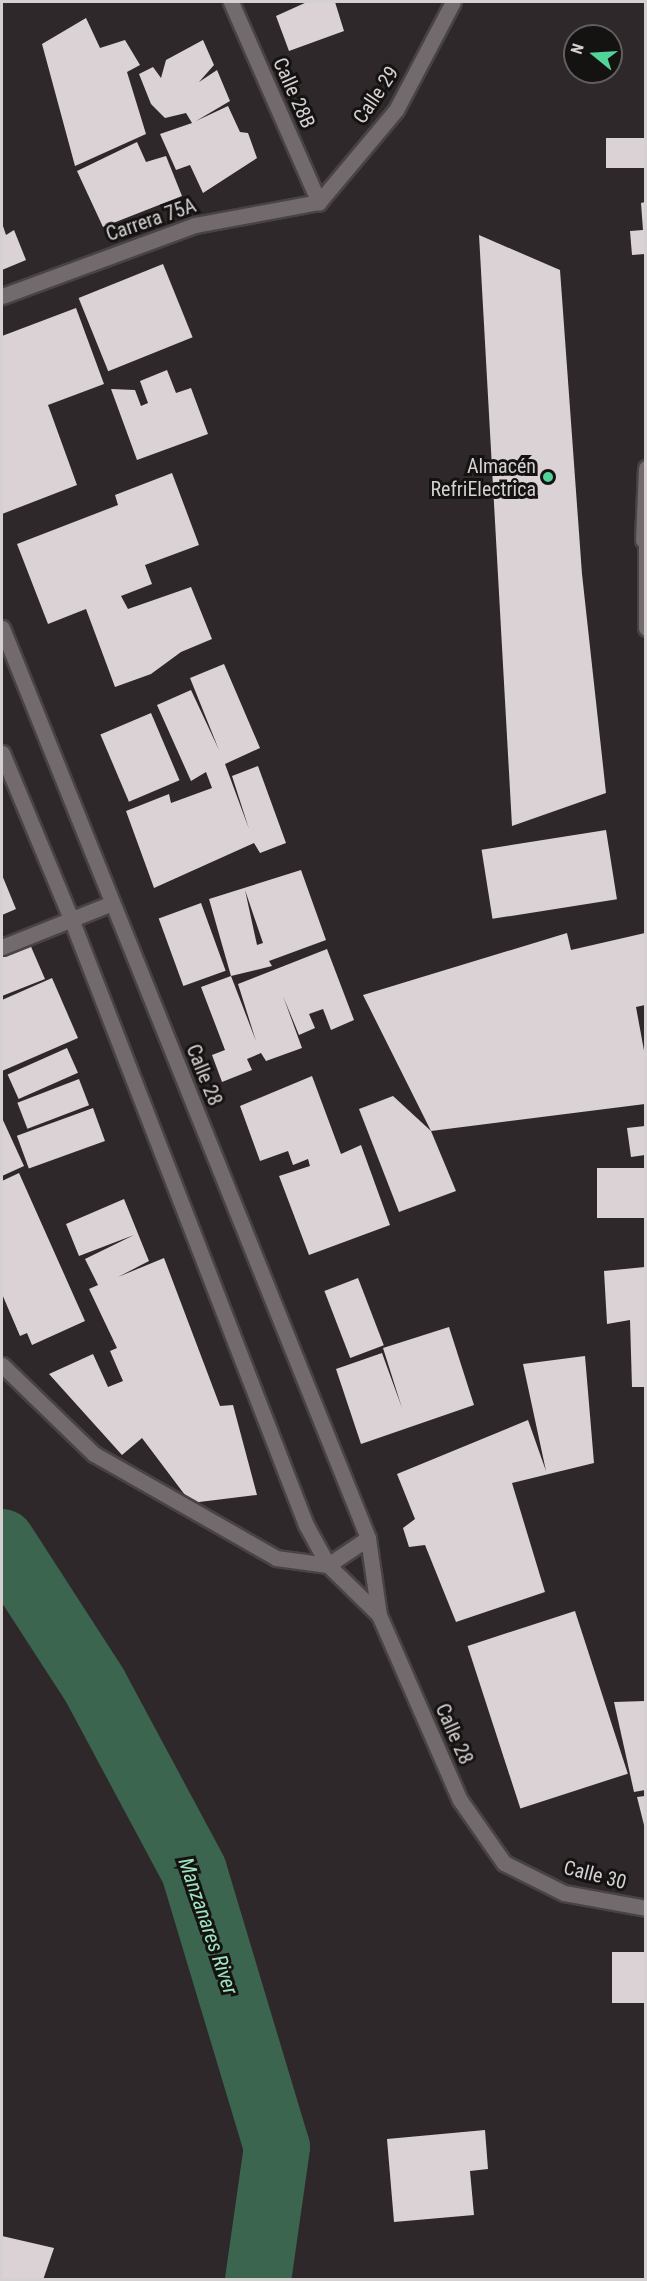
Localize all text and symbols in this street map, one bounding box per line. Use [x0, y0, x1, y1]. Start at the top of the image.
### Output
north arrow [563, 24, 623, 84]
text: N [567, 41, 588, 57]
street label: Calle 28B [268, 54, 320, 132]
street label: Calle 29 [348, 62, 404, 128]
street label: Carrera 75A [103, 193, 199, 247]
place label: Almacén RefriElectrica [430, 454, 536, 501]
marker: Almacén RefriElectrica [541, 470, 555, 484]
street label: Calle 28 [181, 1041, 227, 1109]
street label: Calle 28 [430, 1700, 478, 1768]
water label: Manzanares River [173, 1854, 243, 1998]
street label: Calle 30 [561, 1856, 629, 1894]

